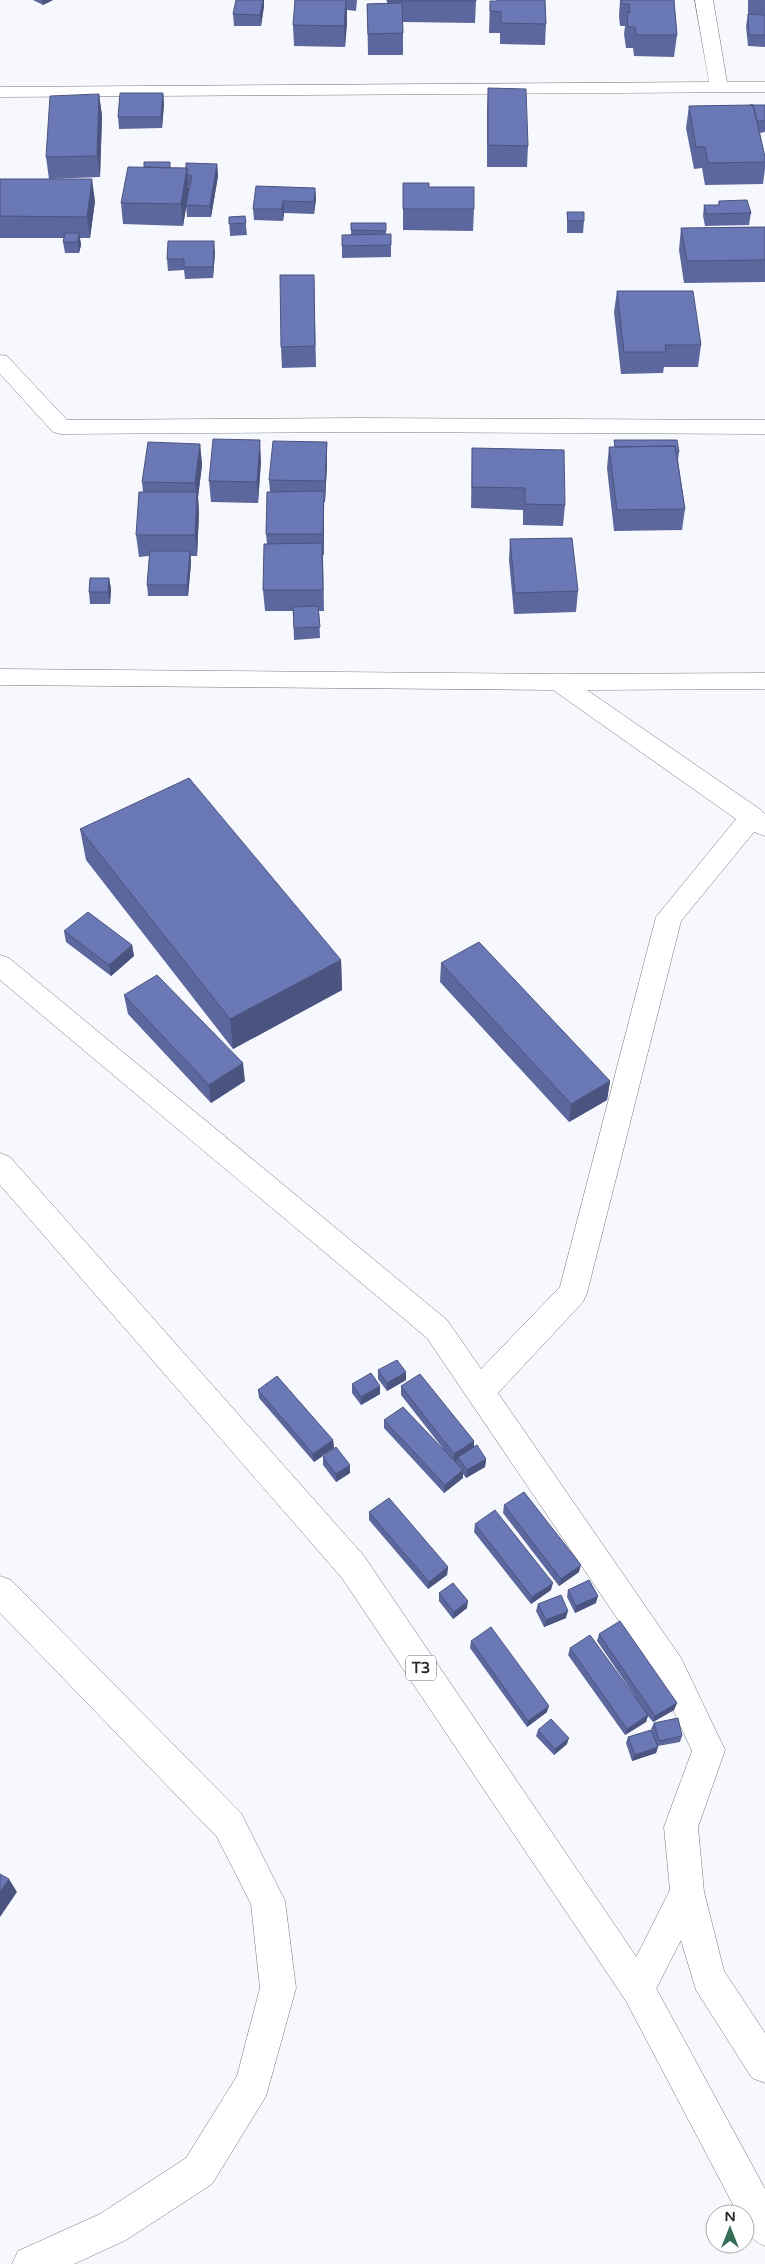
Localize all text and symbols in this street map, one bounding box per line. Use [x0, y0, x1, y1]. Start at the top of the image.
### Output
road number: T3 [406, 1656, 436, 1680]
north arrow [705, 2204, 755, 2254]
text: N [724, 2208, 736, 2225]

